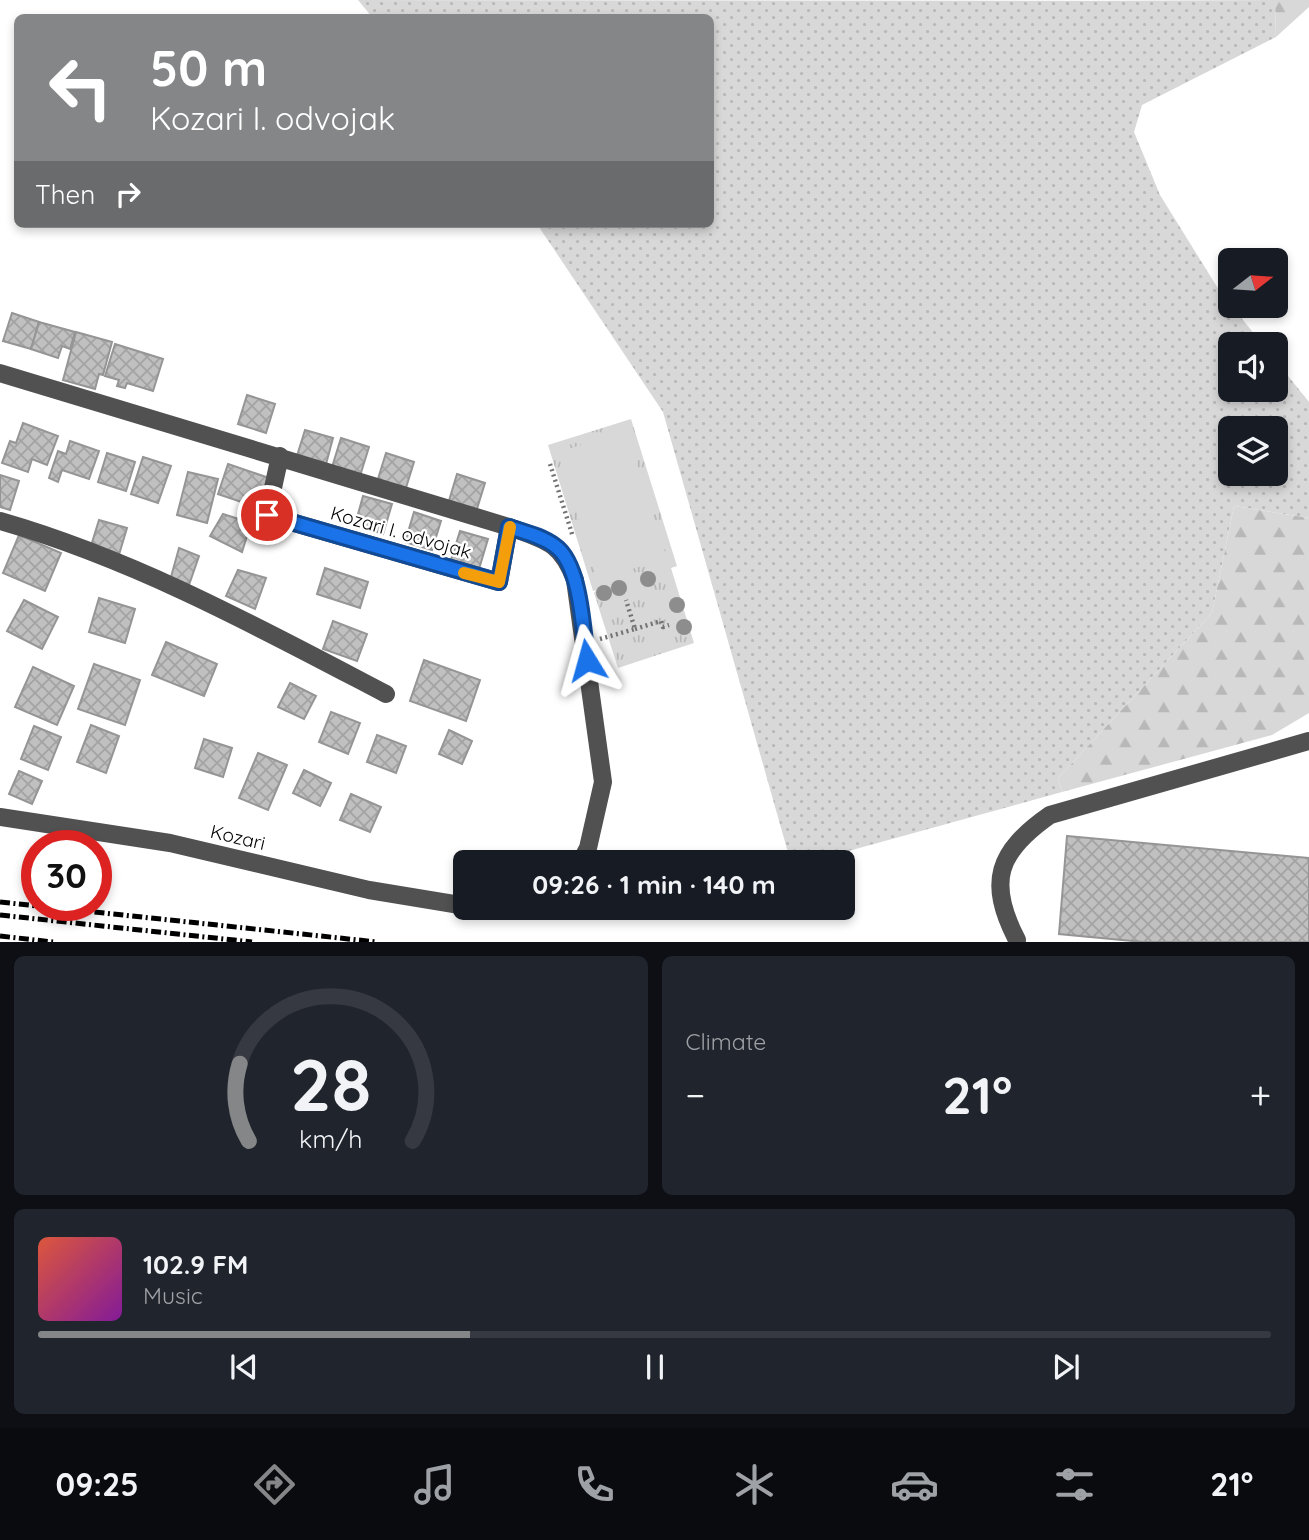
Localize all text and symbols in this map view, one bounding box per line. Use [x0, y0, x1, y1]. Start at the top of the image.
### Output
text: 50 m [150, 37, 267, 98]
icon: left [35, 42, 126, 133]
text: Kozari I. odvojak [150, 98, 395, 138]
icon: right [109, 175, 147, 213]
text: Then [35, 178, 95, 211]
north arrow [1218, 248, 1288, 318]
map controls [1218, 248, 1288, 486]
button: sound [1218, 332, 1288, 402]
button: layers [1218, 416, 1288, 486]
pin [237, 485, 297, 545]
icon: arrive [248, 496, 286, 534]
street label: Kozari I. odvojak [328, 500, 474, 564]
position arrow [550, 623, 624, 697]
street label: Kozari [208, 819, 268, 855]
speed limit sign: 30 [21, 830, 112, 921]
text: 09:26 · 1 min · 140 m [532, 868, 776, 901]
text: Climate [686, 1027, 766, 1056]
text: 28 [290, 1039, 371, 1130]
text: 21° [942, 1062, 1013, 1127]
text: − [686, 1071, 705, 1119]
text: + [1250, 1071, 1271, 1119]
text: km/h [299, 1123, 362, 1154]
text: 102.9 FM [143, 1248, 248, 1281]
text: Music [143, 1281, 203, 1310]
icon: previous [225, 1348, 263, 1386]
icon: pause [636, 1348, 674, 1386]
icon: next [1047, 1348, 1085, 1386]
icon: directions [250, 1460, 299, 1509]
icon: music [410, 1460, 459, 1509]
icon: phone [570, 1460, 619, 1509]
icon: climate [730, 1460, 779, 1509]
icon: car [890, 1460, 939, 1509]
icon: filters [1050, 1460, 1099, 1509]
text: 09:25 [56, 1464, 139, 1504]
text: 21° [1210, 1464, 1253, 1504]

